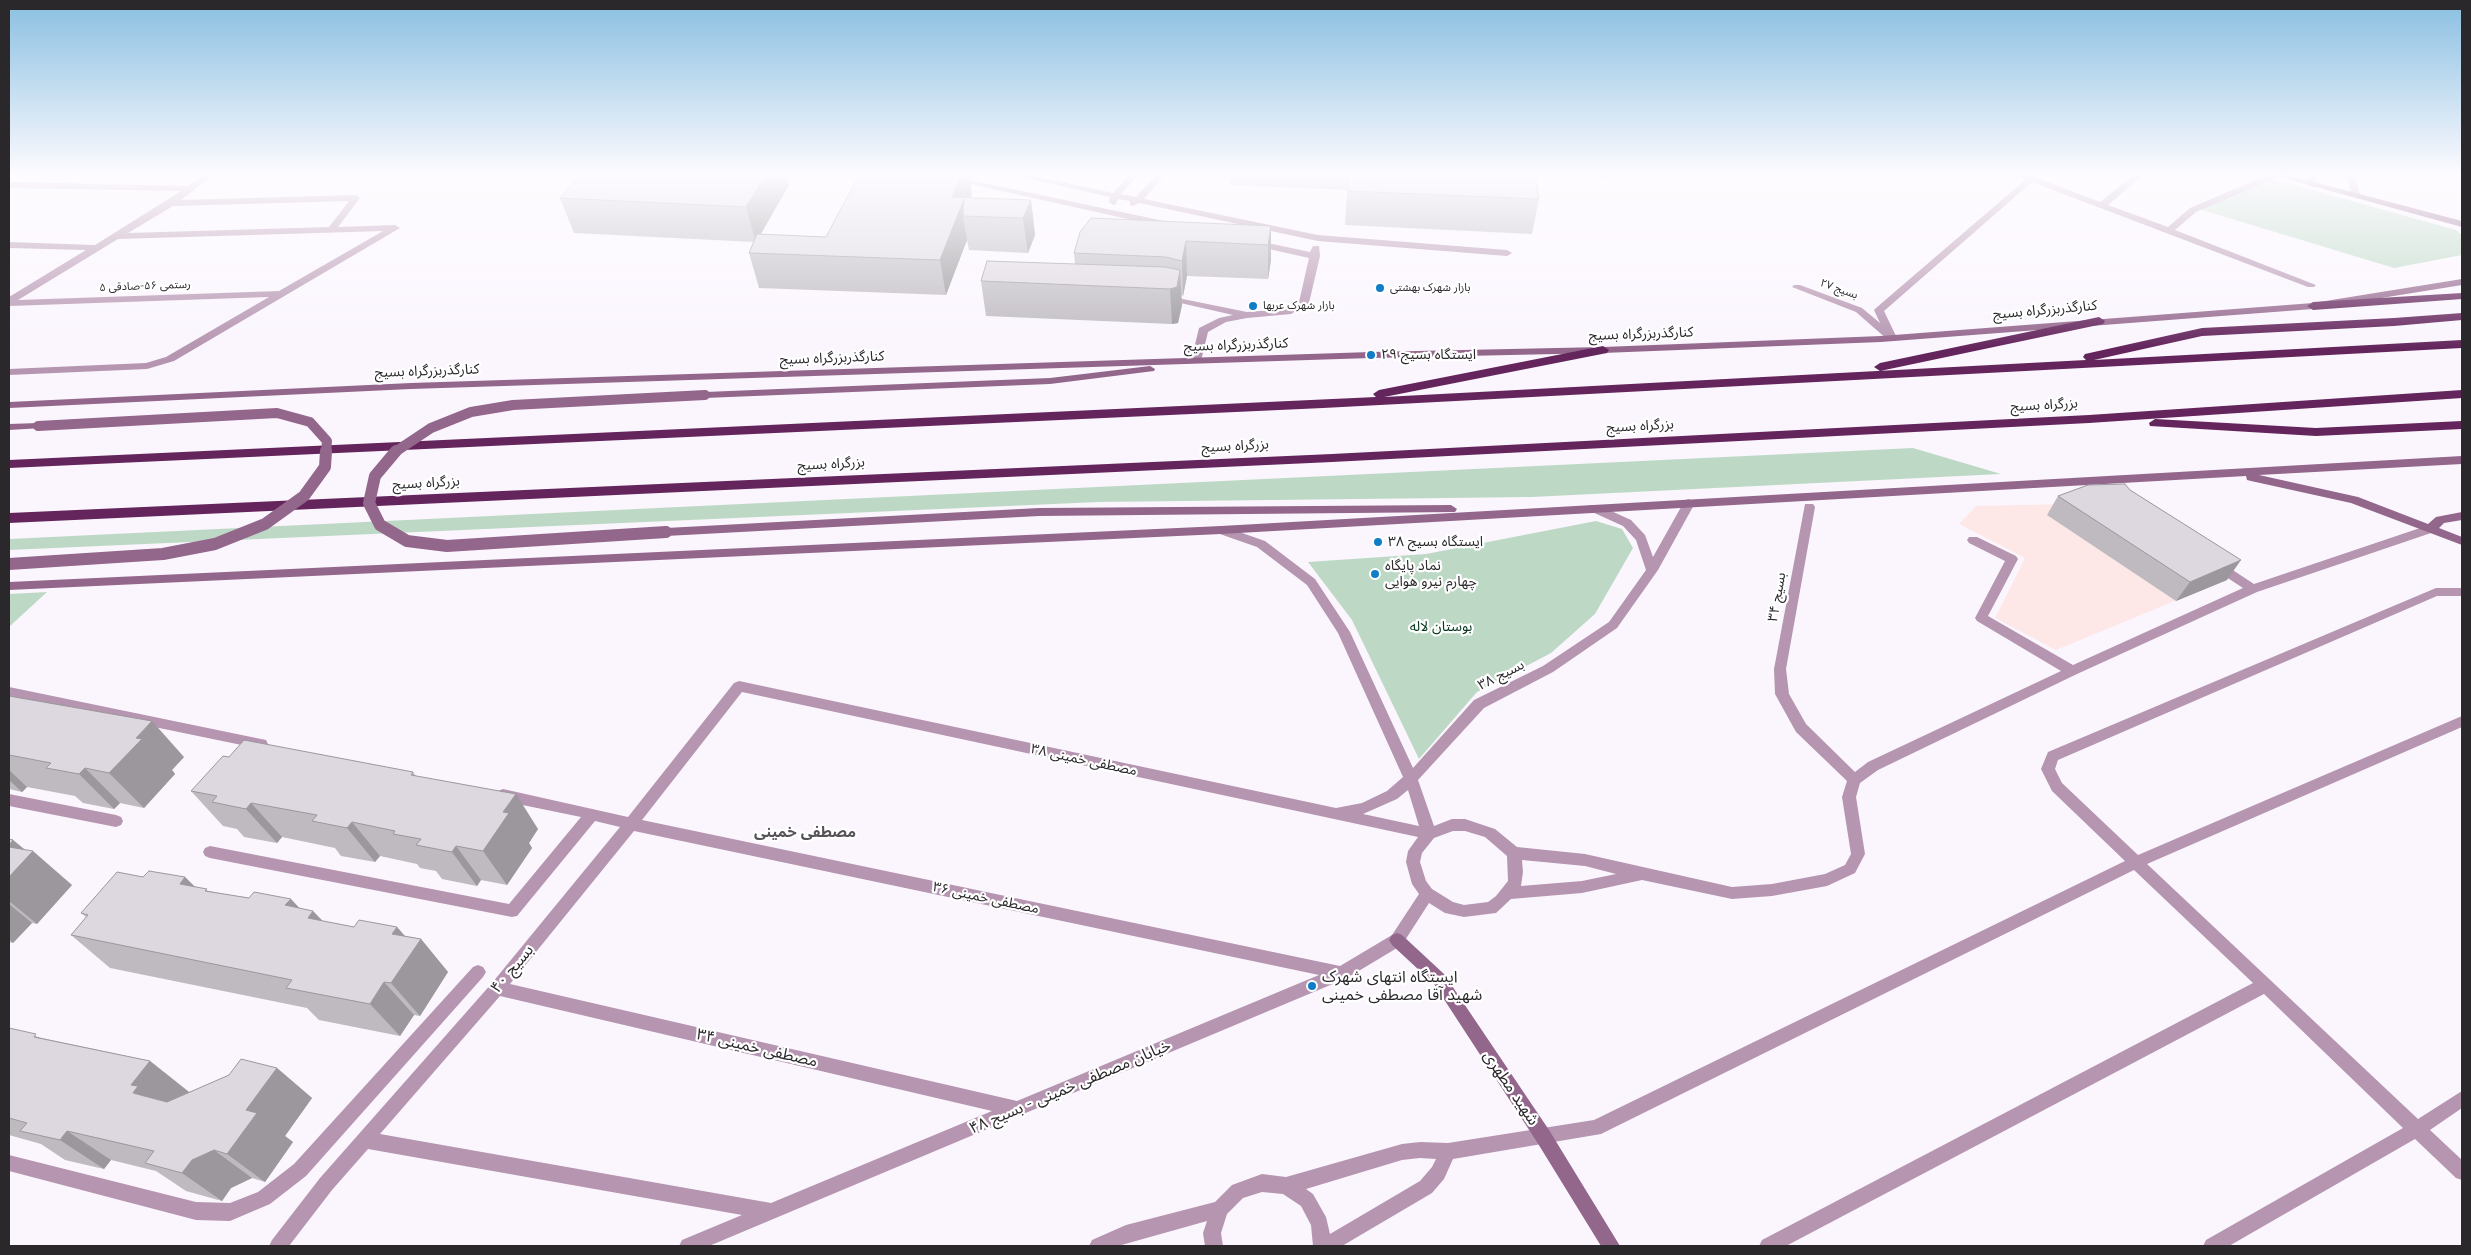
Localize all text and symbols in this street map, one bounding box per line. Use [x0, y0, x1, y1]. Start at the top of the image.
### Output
street label: بسیج ۲۷ [1818, 276, 1860, 302]
street label: رستمی ۵۶-صادقی ۵ [99, 278, 191, 294]
place label: بازار شهرک بهشتی [1390, 281, 1470, 295]
marker: بازار شهرک بهشتی [1374, 282, 1386, 294]
street label: کنارگذربزرگراه بسیج [1992, 297, 2098, 323]
place label: بازار شهرک عربها [1263, 299, 1335, 313]
marker: بازار شهرک عربها [1247, 300, 1259, 312]
street label: کنارگذربزرگراه بسیج [1588, 324, 1694, 344]
street label: کنارگذربزرگراه بسیج [1183, 335, 1289, 355]
place label: ایستگاه بسیج ۲۹ [1381, 347, 1476, 363]
street label: کنارگذربزرگراه بسیج [779, 348, 885, 368]
marker: ایستگاه بسیج ۲۹ [1365, 349, 1377, 361]
street label: کنارگذربزرگراه بسیج [374, 361, 480, 381]
street label: بزرگراه بسیج [2010, 395, 2078, 415]
street label: بزرگراه بسیج [1606, 416, 1674, 436]
street label: بزرگراه بسیج [1201, 436, 1269, 456]
street label: بزرگراه بسیج [797, 454, 865, 474]
street label: بزرگراه بسیج [392, 473, 460, 493]
place label: ایستگاه بسیج ۳۸ [1388, 534, 1483, 550]
marker: ایستگاه بسیج ۳۸ [1372, 536, 1384, 548]
place label: نماد پایگاه چهارم نیرو هوایی [1385, 558, 1477, 590]
marker: نماد پایگاه چهارم نیرو هوایی [1369, 568, 1381, 580]
street label: بسیج ۳۴ [1764, 571, 1790, 623]
park label: بوستان لاله [1410, 619, 1472, 635]
street label: بسیج ۳۸ [1475, 656, 1527, 694]
street label: مصطفی خمینی ۳۸ [1029, 741, 1139, 779]
district label: مصطفی خمینی [754, 823, 856, 841]
street label: مصطفی خمینی ۳۶ [931, 879, 1041, 917]
street label: بسیج ۴۰ [486, 941, 538, 997]
place label: ایستگاه انتهای شهرک شهید آقا مصطفی خمینی [1322, 967, 1482, 1005]
marker: ایستگاه انتهای شهرک شهید آقا مصطفی خمینی [1306, 980, 1318, 992]
street label: مصطفی خمینی ۳۴ [695, 1025, 819, 1071]
street label: خیابان مصطفی خمینی - بسیج ۴۸ [966, 1036, 1174, 1138]
street label: شهید مطهری [1479, 1047, 1543, 1129]

